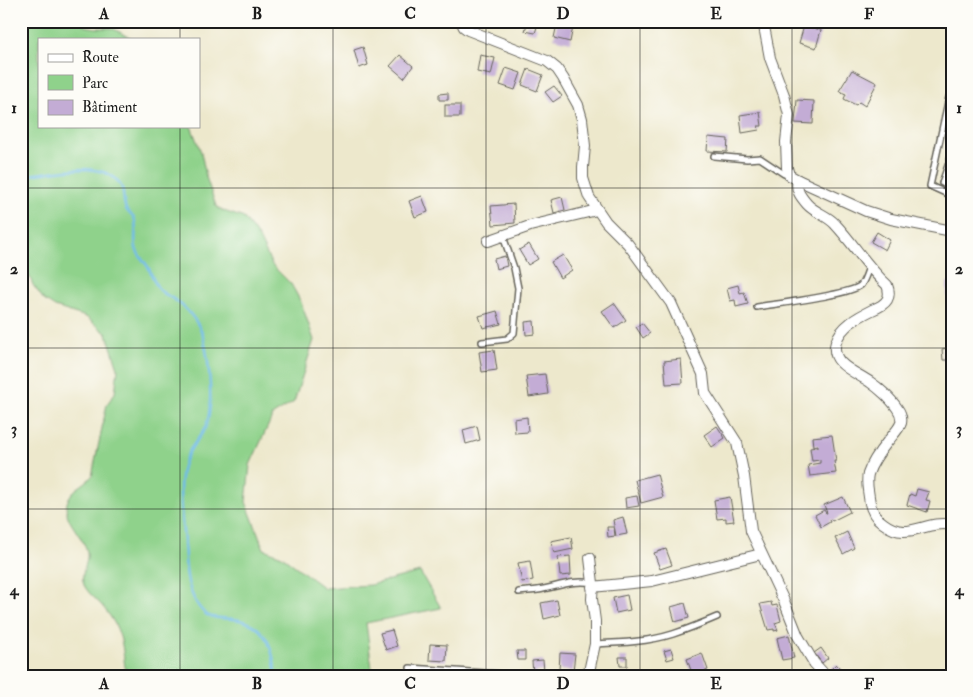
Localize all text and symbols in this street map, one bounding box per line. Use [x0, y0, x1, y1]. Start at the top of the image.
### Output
text: A [98, 4, 110, 24]
text: B [252, 4, 262, 24]
text: C [404, 4, 416, 24]
text: D [556, 4, 570, 24]
text: E [710, 4, 722, 24]
text: F [864, 4, 874, 24]
legend [38, 38, 200, 128]
text: Route [82, 48, 119, 67]
text: Parc [82, 74, 108, 93]
text: 1 [11, 98, 17, 118]
text: Bâtiment [82, 98, 137, 117]
text: 1 [956, 98, 962, 118]
text: 2 [10, 259, 18, 279]
text: 2 [955, 259, 963, 279]
text: 3 [11, 419, 17, 439]
text: 3 [956, 419, 962, 439]
text: 4 [9, 580, 20, 600]
text: 4 [954, 580, 965, 600]
text: A [98, 674, 110, 694]
text: B [252, 674, 262, 694]
text: C [404, 674, 416, 694]
text: D [556, 674, 570, 694]
text: E [710, 674, 722, 694]
text: F [864, 674, 874, 694]

